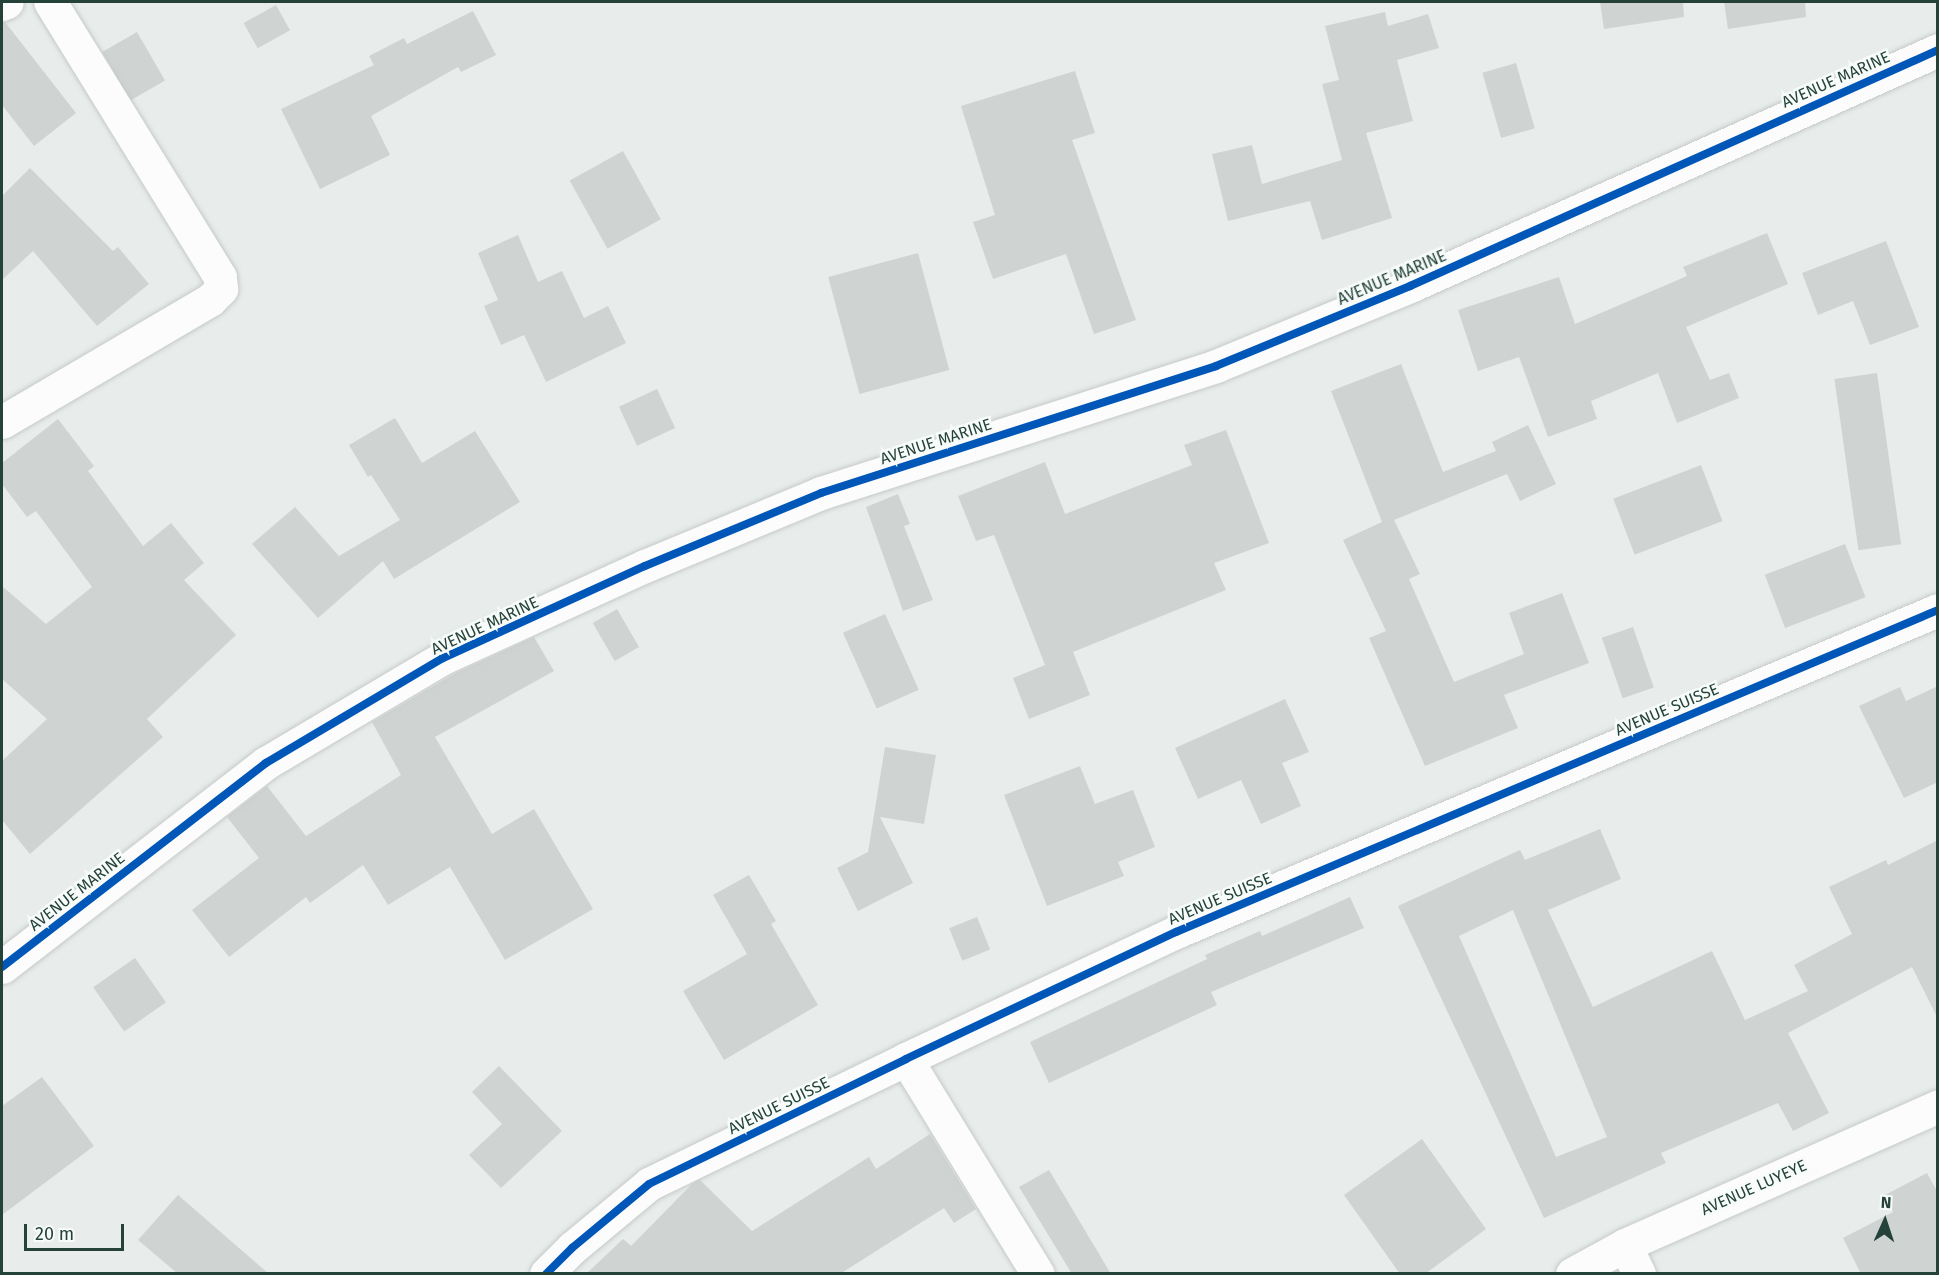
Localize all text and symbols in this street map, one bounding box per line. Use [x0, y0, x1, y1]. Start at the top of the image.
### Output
street label: AVENUE MARINE [1779, 48, 1893, 112]
street label: AVENUE MARINE [1335, 246, 1449, 310]
street label: AVENUE MARINE [878, 415, 994, 469]
street label: AVENUE MARINE [428, 593, 542, 659]
street label: AVENUE SUISSE [1612, 680, 1722, 740]
street label: AVENUE MARINE [25, 849, 129, 935]
street label: AVENUE SUISSE [1165, 869, 1275, 929]
street label: AVENUE SUISSE [725, 1073, 833, 1139]
street label: AVENUE LUYEYE [1698, 1156, 1810, 1220]
north arrow [1855, 1191, 1915, 1251]
text: N [1880, 1193, 1892, 1212]
scale bar [27, 1212, 128, 1250]
text: 20 m [35, 1223, 74, 1245]

